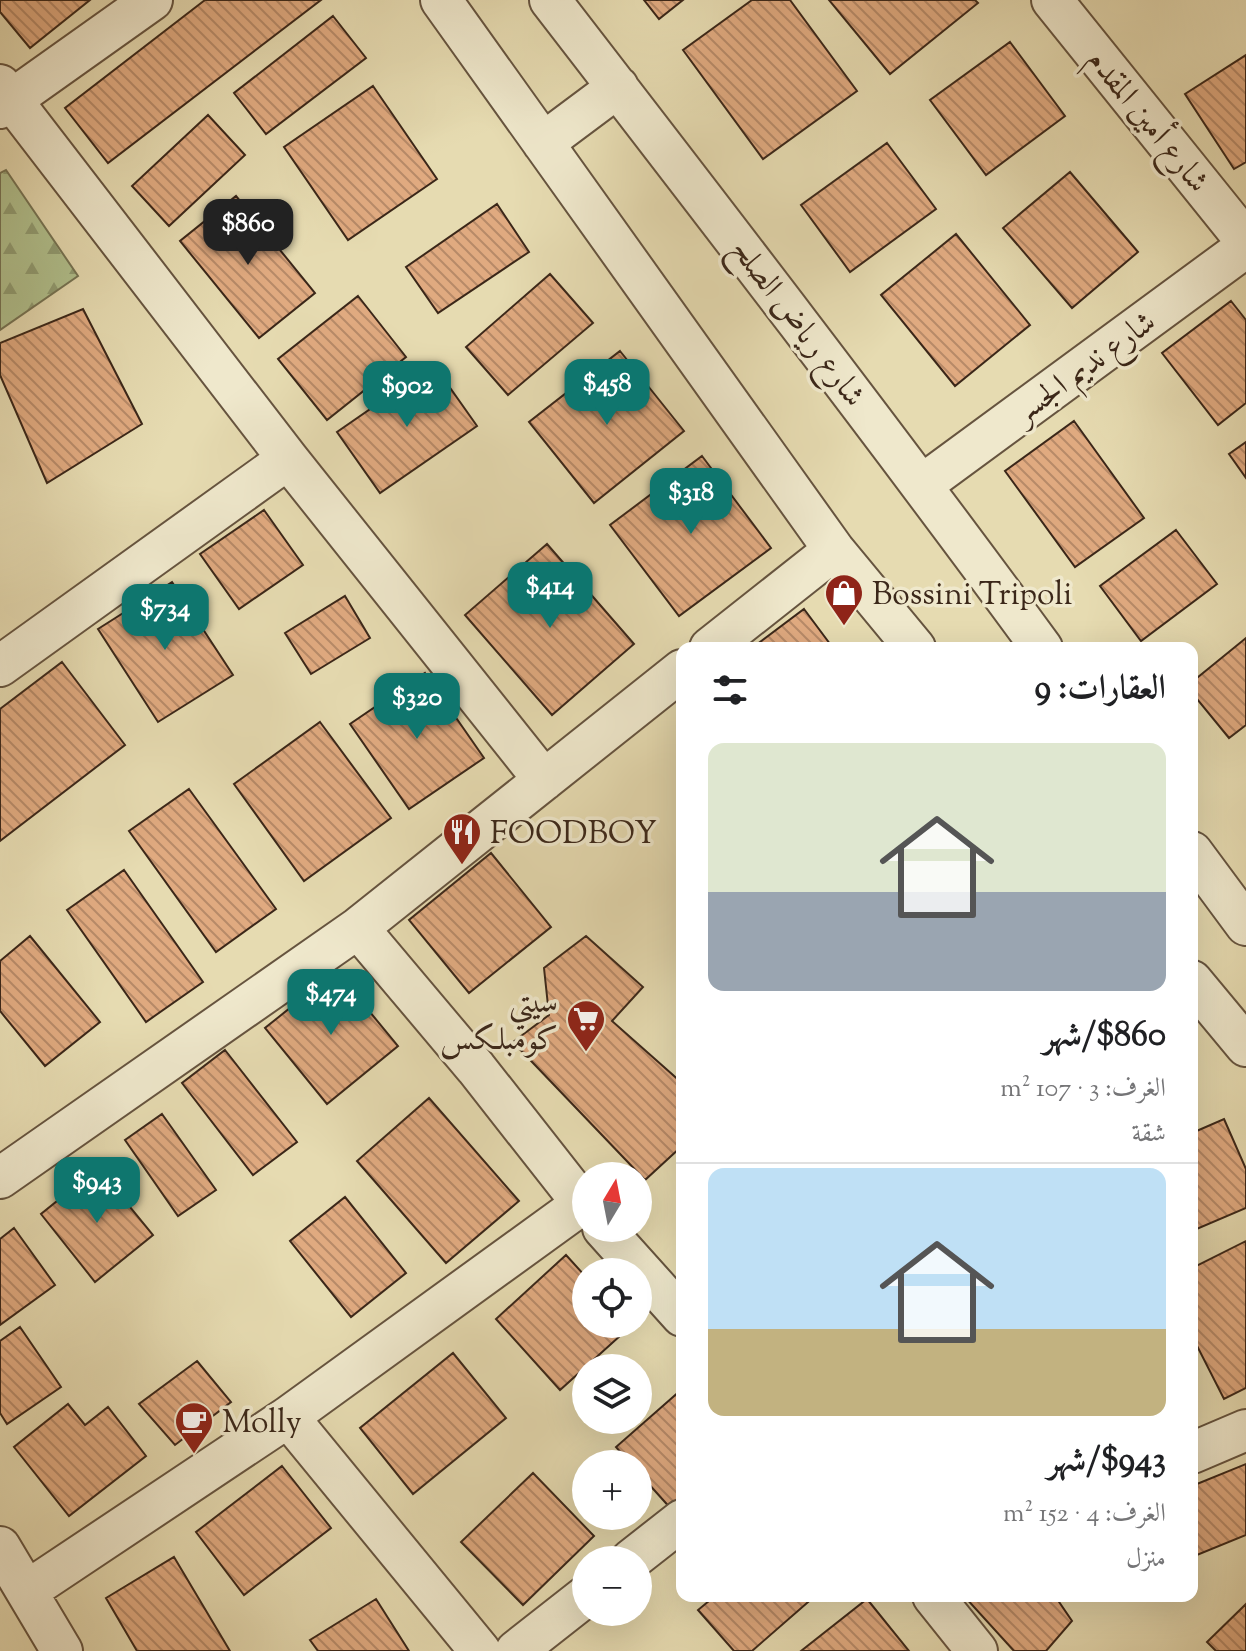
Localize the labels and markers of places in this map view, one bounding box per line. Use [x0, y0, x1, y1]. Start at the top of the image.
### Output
pin: $860 [201, 199, 295, 267]
pin: $458 [560, 359, 654, 427]
pin: $902 [360, 361, 454, 429]
pin: $318 [644, 468, 738, 536]
pin: $414 [503, 562, 597, 630]
shop icon: Bossini Tripoli [823, 572, 865, 627]
place label: Bossini Tripoli [872, 573, 1072, 619]
pin: $734 [118, 584, 212, 652]
pin: $320 [370, 673, 464, 741]
restaurant icon: FOODBOY [441, 811, 483, 866]
place label: FOODBOY [490, 812, 657, 858]
pin: $474 [284, 969, 378, 1037]
place label: سيتي كومبلكس [440, 981, 558, 1064]
supermarket icon: سيتي كومبلكس [565, 998, 607, 1053]
pin: $943 [50, 1157, 144, 1225]
cafe icon: Molly [173, 1400, 215, 1455]
place label: Molly [222, 1401, 302, 1447]

